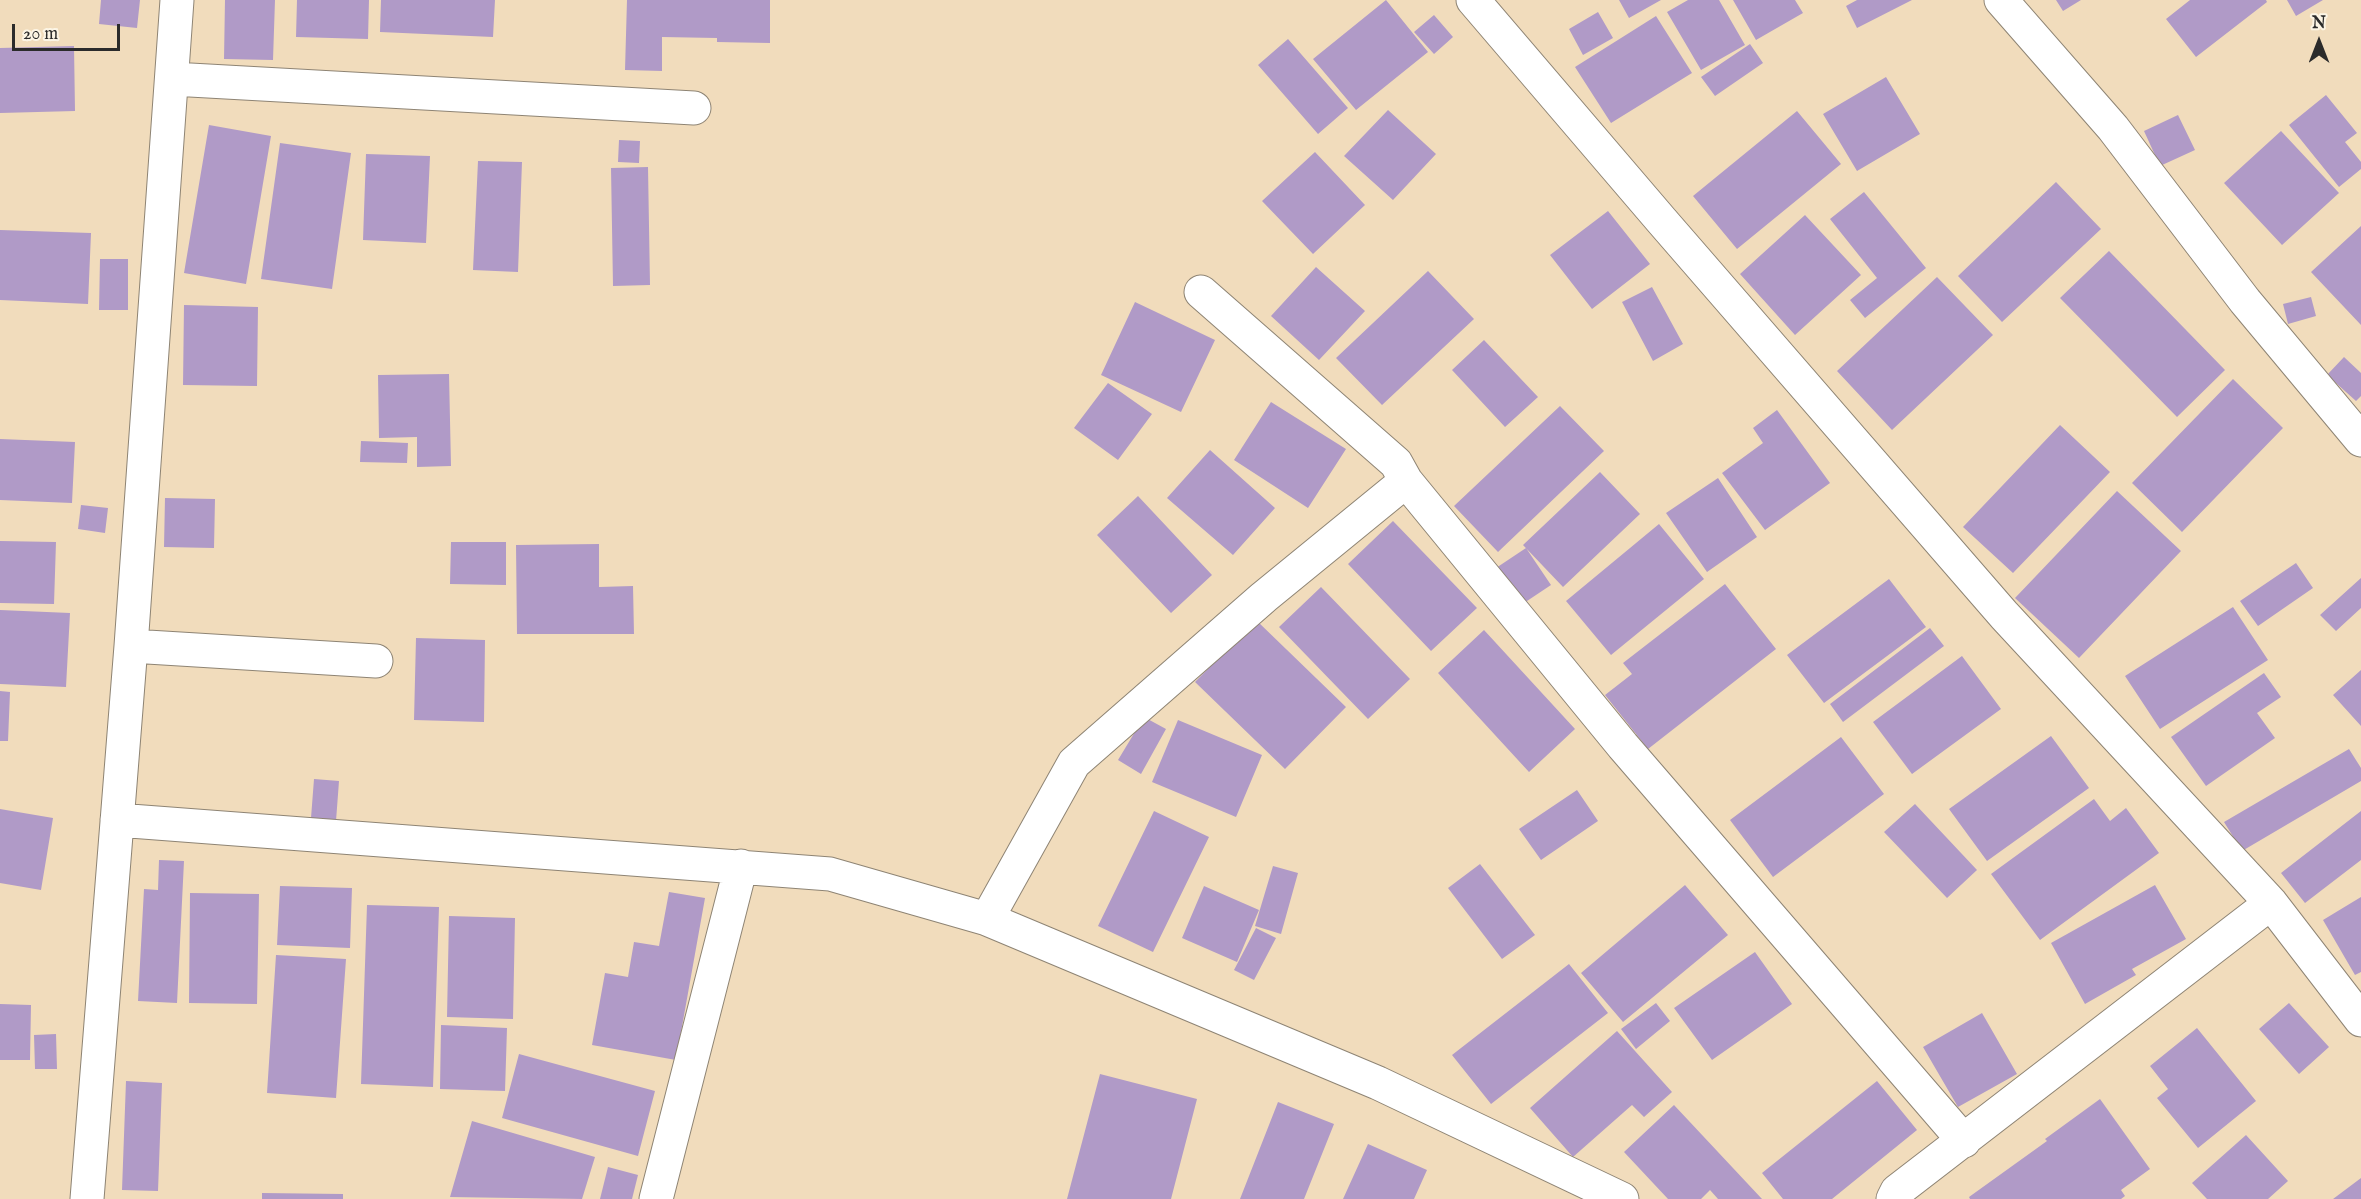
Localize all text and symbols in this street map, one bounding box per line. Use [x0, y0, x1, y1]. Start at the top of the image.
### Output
scale bar [15, 12, 123, 50]
north arrow [2289, 12, 2349, 72]
text: N [2312, 14, 2326, 34]
text: 20 m [23, 23, 58, 46]

